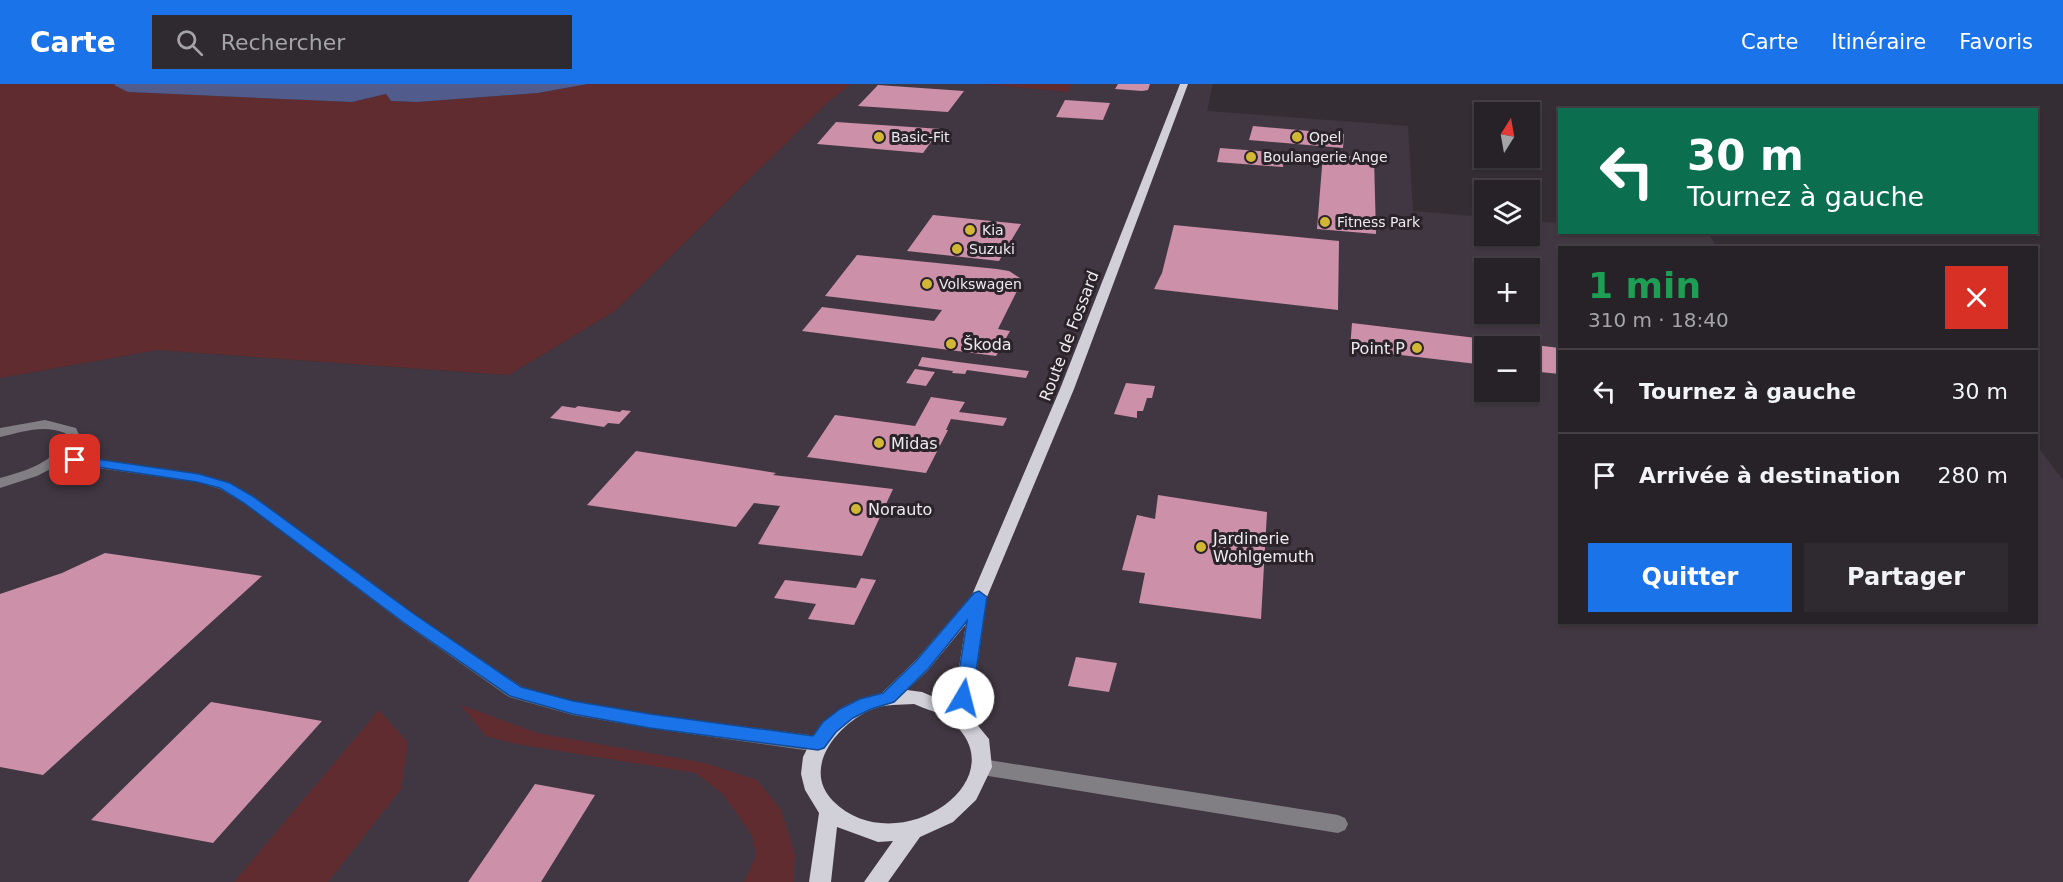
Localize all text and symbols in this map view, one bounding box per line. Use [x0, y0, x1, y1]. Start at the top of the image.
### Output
search box [152, 15, 572, 69]
text: Carte [30, 26, 116, 59]
icon: search [173, 26, 206, 59]
text: Rechercher [221, 30, 345, 55]
text: Carte [1741, 30, 1798, 54]
text: Itinéraire [1831, 30, 1926, 54]
text: Favoris [1959, 30, 2033, 54]
north arrow [1474, 102, 1540, 168]
map controls [1474, 102, 1540, 402]
place label: Basic-Fit [891, 129, 950, 145]
place label: Opel [1309, 129, 1341, 145]
marker: Basic-Fit [872, 130, 886, 144]
marker: Opel [1290, 130, 1304, 144]
text: 30 m [1687, 131, 1804, 180]
icon: left [1588, 132, 1666, 210]
place label: Boulangerie Ange [1263, 149, 1388, 165]
marker: Boulangerie Ange [1244, 150, 1258, 164]
button: layers [1474, 180, 1540, 246]
text: Tournez à gauche [1687, 181, 1924, 212]
place label: Fitness Park [1337, 214, 1421, 230]
marker: Fitness Park [1318, 215, 1332, 229]
place label: Kia [982, 222, 1004, 238]
marker: Kia [963, 223, 977, 237]
place label: Suzuki [969, 241, 1015, 257]
marker: Suzuki [950, 242, 964, 256]
button: + [1474, 258, 1540, 324]
text: 1 min [1588, 265, 1701, 306]
button: close [1945, 266, 2008, 329]
street label: Route de Fossard [1035, 268, 1103, 404]
place label: Volkswagen [939, 276, 1022, 292]
marker: Volkswagen [920, 277, 934, 291]
text: 310 m · 18:40 [1588, 308, 1729, 332]
place label: Škoda [963, 335, 1012, 354]
button: − [1474, 336, 1540, 402]
marker: Škoda [944, 337, 958, 351]
place label: Point P [1351, 339, 1405, 358]
marker: Point P [1410, 341, 1424, 355]
icon: left [1588, 375, 1621, 408]
text: Tournez à gauche [1639, 379, 1856, 404]
text: 30 m [1952, 379, 2008, 404]
pin [49, 434, 100, 485]
place label: Midas [891, 434, 938, 453]
marker: Midas [872, 436, 886, 450]
icon: arrive [58, 443, 91, 476]
icon: arrive [1588, 459, 1621, 492]
text: Arrivée à destination [1639, 463, 1901, 488]
text: 280 m [1938, 463, 2008, 488]
place label: Norauto [868, 500, 932, 519]
marker: Norauto [849, 502, 863, 516]
place label: Jardinerie Wohlgemuth [1212, 529, 1314, 566]
marker: Jardinerie Wohlgemuth [1194, 540, 1208, 554]
button: Quitter [1588, 543, 1792, 612]
button: Partager [1804, 543, 2008, 612]
position arrow [931, 666, 995, 730]

